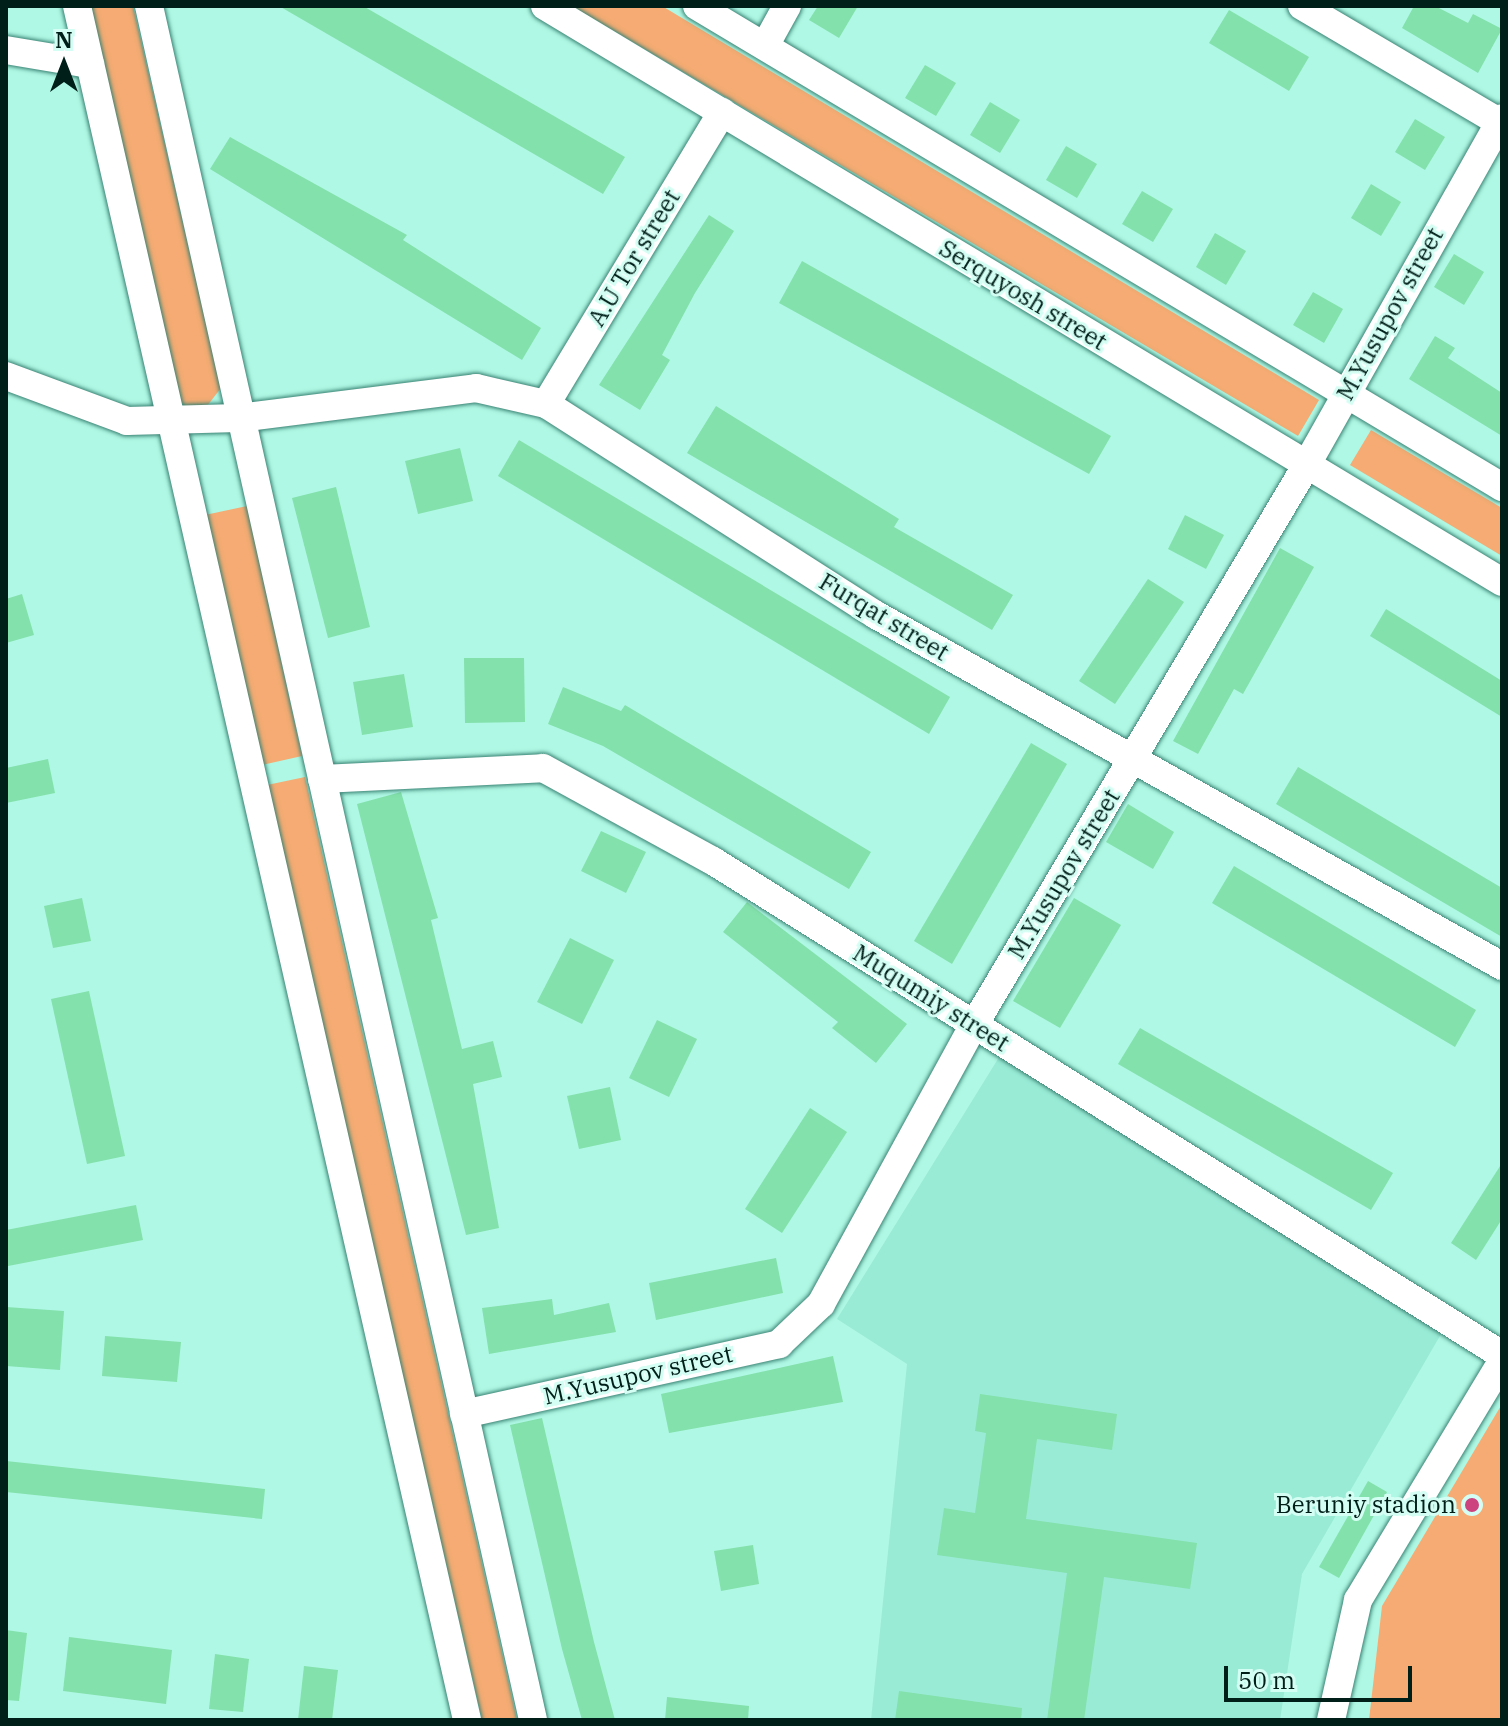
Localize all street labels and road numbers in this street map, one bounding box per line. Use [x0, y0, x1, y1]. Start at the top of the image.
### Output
street label: A.U Tor street [582, 184, 686, 332]
street label: M.Yusupov street [1331, 223, 1449, 405]
street label: Serquyosh street [934, 234, 1112, 356]
street label: Furqat street [814, 567, 954, 667]
street label: M.Yusupov street [1002, 784, 1126, 964]
street label: Muqumiy street [848, 938, 1014, 1058]
street label: M.Yusupov street [541, 1339, 735, 1411]

